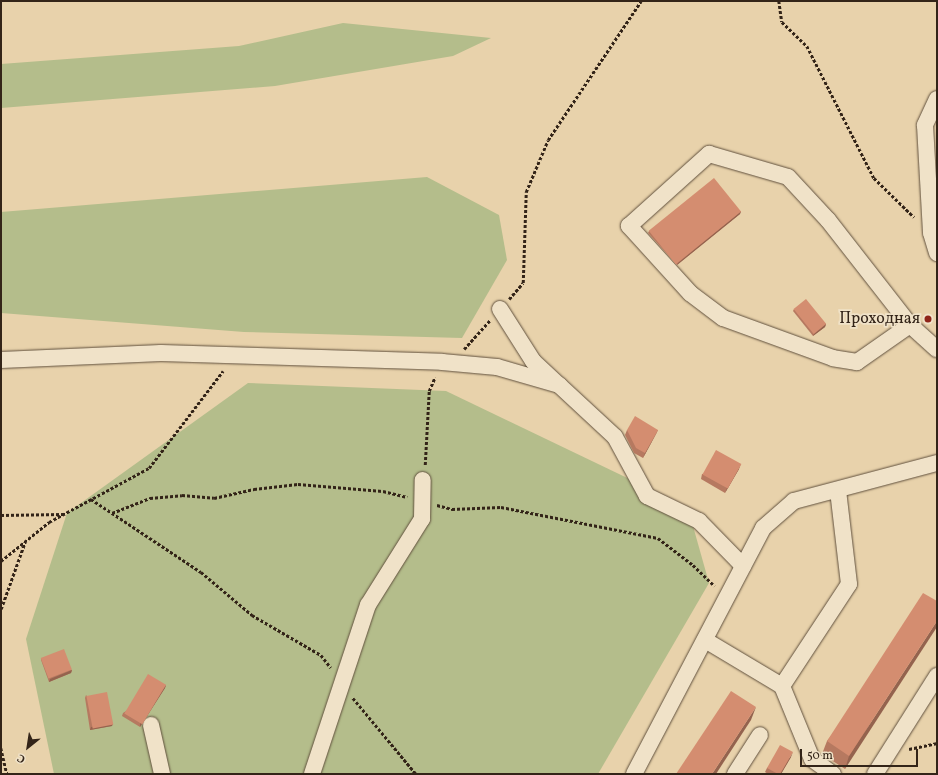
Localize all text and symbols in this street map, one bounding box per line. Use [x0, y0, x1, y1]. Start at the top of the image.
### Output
place label: Проходная [839, 309, 920, 329]
marker: Проходная [923, 314, 933, 324]
north arrow [8, 727, 48, 767]
scale bar [802, 741, 920, 767]
text: 50 m [807, 748, 833, 764]
text: С [15, 750, 29, 766]

